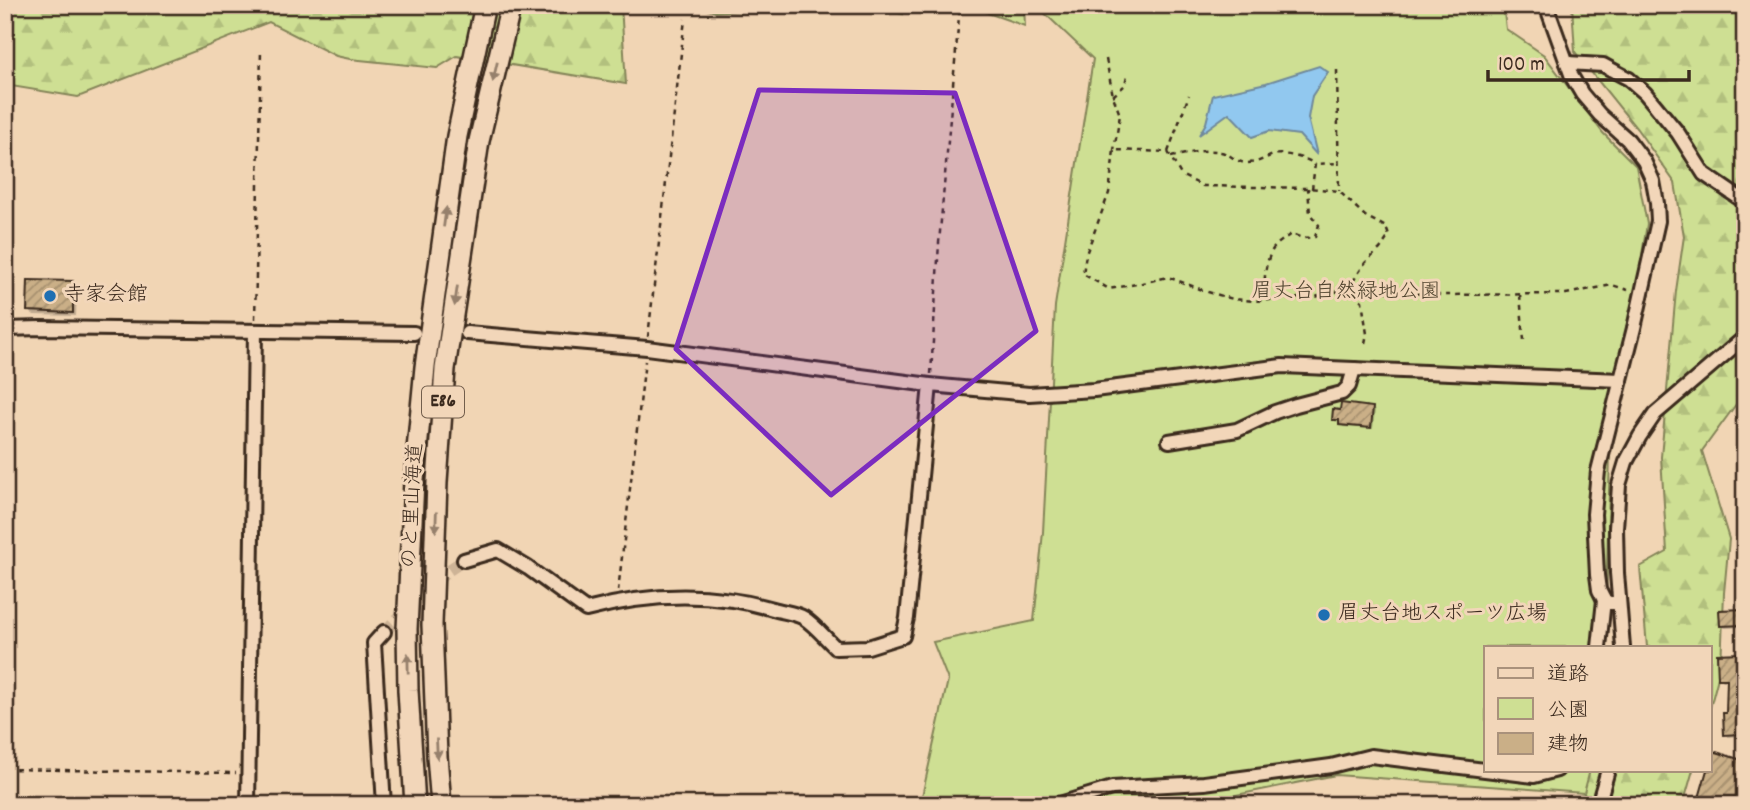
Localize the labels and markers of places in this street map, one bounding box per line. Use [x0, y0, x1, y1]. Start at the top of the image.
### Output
place label: 寺家会館 [64, 281, 148, 311]
marker: 寺家会館 [42, 288, 58, 304]
place label: 眉丈台地スポーツ広場 [1338, 600, 1548, 630]
marker: 眉丈台地スポーツ広場 [1316, 607, 1332, 623]

